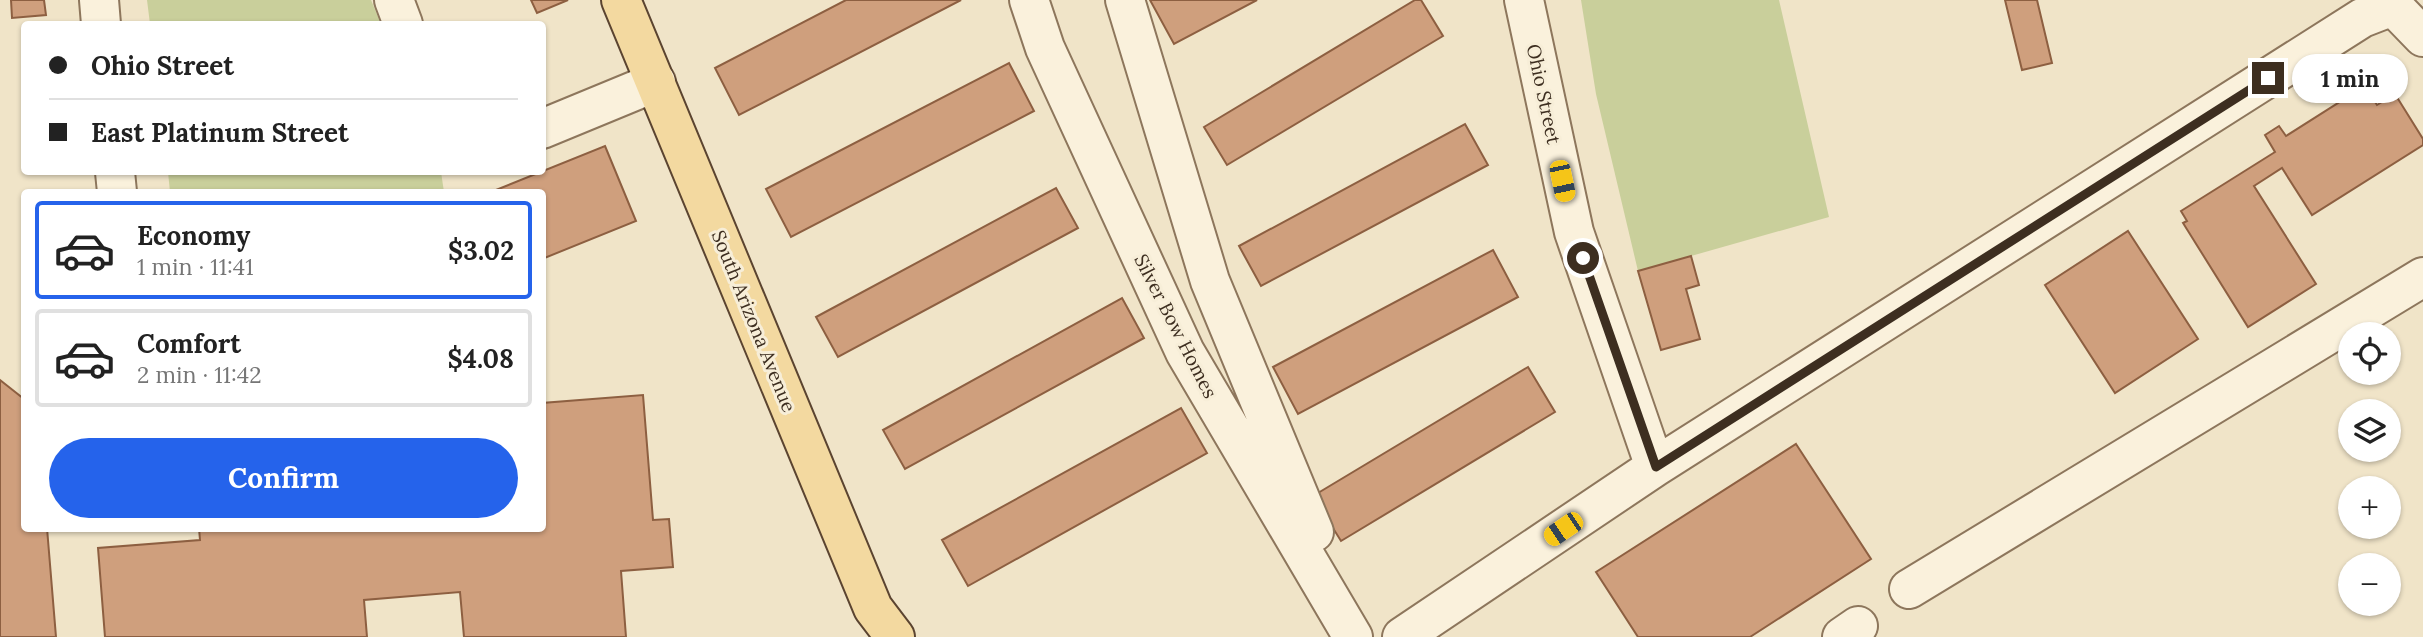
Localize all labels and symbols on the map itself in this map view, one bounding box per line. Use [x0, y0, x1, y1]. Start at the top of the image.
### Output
street label: Ohio Street [1522, 42, 1566, 147]
callout: 1 min [2292, 54, 2408, 102]
route end [2252, 62, 2284, 94]
car [1548, 158, 1577, 204]
street label: South Arizona Avenue [707, 227, 801, 415]
route start [1567, 242, 1599, 274]
street label: Silver Bow Homes [1129, 250, 1223, 402]
car [1540, 509, 1587, 549]

